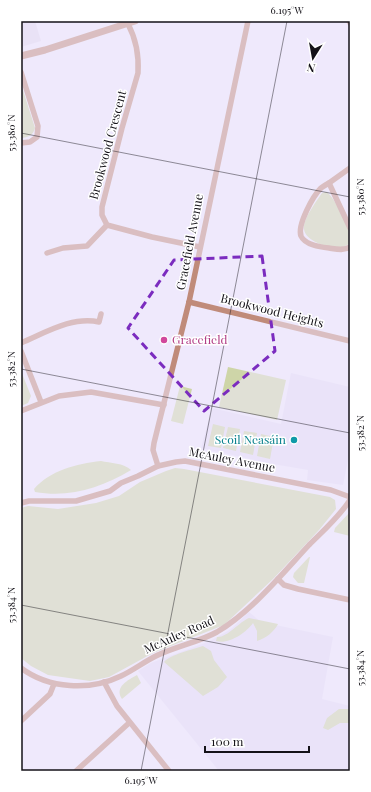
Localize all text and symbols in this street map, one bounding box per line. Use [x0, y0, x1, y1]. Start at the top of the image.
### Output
text: 6.195°W [271, 3, 304, 17]
north arrow [293, 38, 333, 78]
text: N [306, 60, 316, 76]
street label: Brookwood Crescent [85, 88, 130, 201]
text: 53.380°N [4, 115, 18, 151]
text: 53.380°N [353, 179, 367, 215]
street label: Gracefield Avenue [172, 192, 206, 291]
street label: Brookwood Heights [219, 289, 326, 331]
place label: Gracefield [172, 331, 227, 347]
marker: Gracefield [159, 335, 169, 345]
text: 53.382°N [4, 351, 18, 387]
text: 53.382°N [353, 415, 367, 451]
place label: Scoil Neasáin [215, 431, 286, 447]
marker: Scoil Neasáin [289, 435, 299, 445]
street label: McAuley Avenue [188, 443, 277, 475]
text: 53.384°N [4, 587, 18, 623]
street label: McAuley Road [141, 611, 216, 657]
text: 53.384°N [353, 650, 367, 686]
scale bar [205, 728, 309, 754]
text: 100 m [211, 733, 244, 749]
text: 6.195°W [125, 773, 158, 787]

